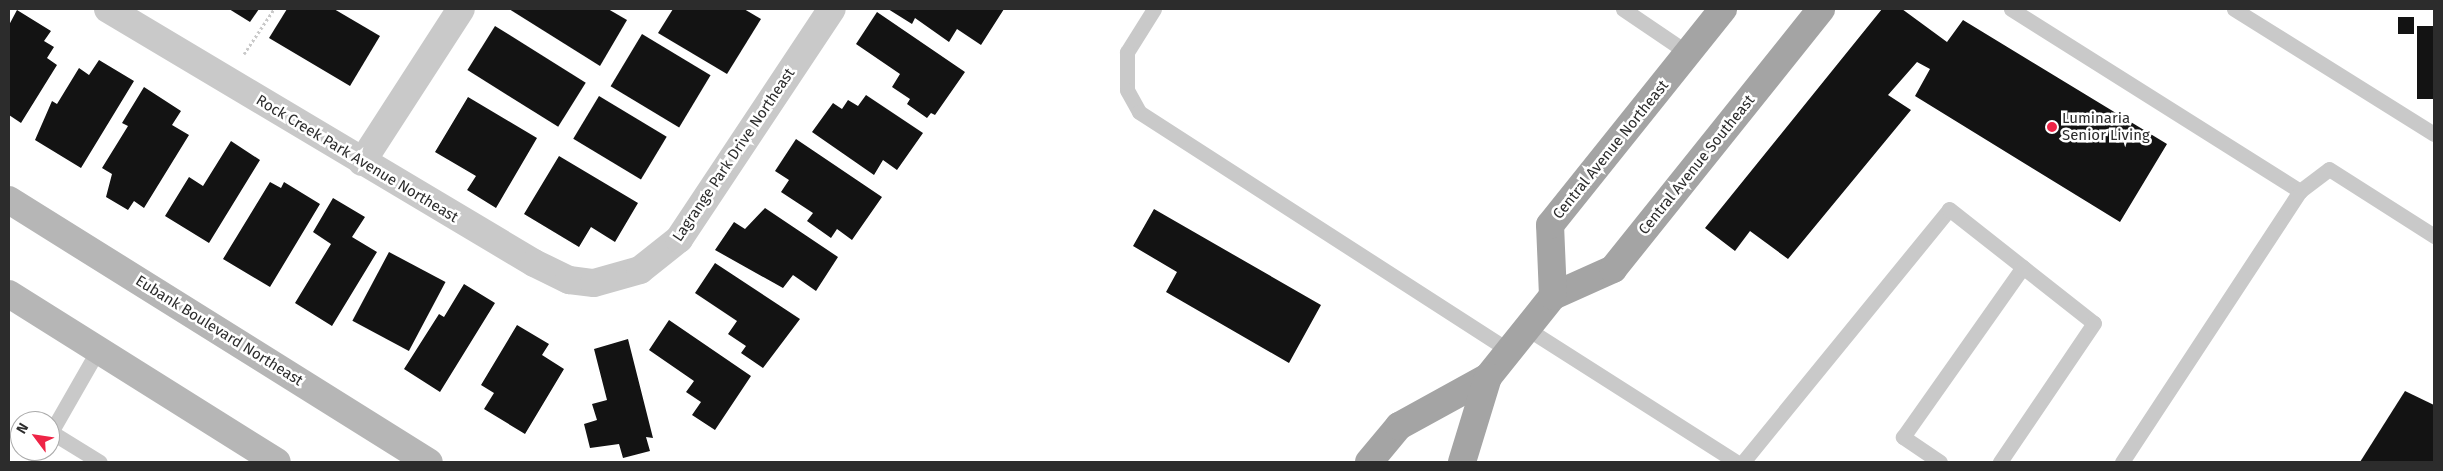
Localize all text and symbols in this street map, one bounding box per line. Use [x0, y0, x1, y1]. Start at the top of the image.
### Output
street label: Lagrange Park Drive Northeast [669, 65, 799, 245]
street label: Central Avenue Northeast [1549, 77, 1673, 223]
street label: Rock Creek Park Avenue Northeast [253, 91, 461, 227]
street label: Central Avenue Southeast [1635, 92, 1759, 238]
place label: Luminaria Senior Living [2062, 109, 2150, 144]
marker: Luminaria Senior Living [2046, 121, 2058, 133]
street label: Eubank Boulevard Northeast [132, 272, 306, 390]
north arrow [10, 411, 60, 461]
text: N [13, 420, 32, 437]

